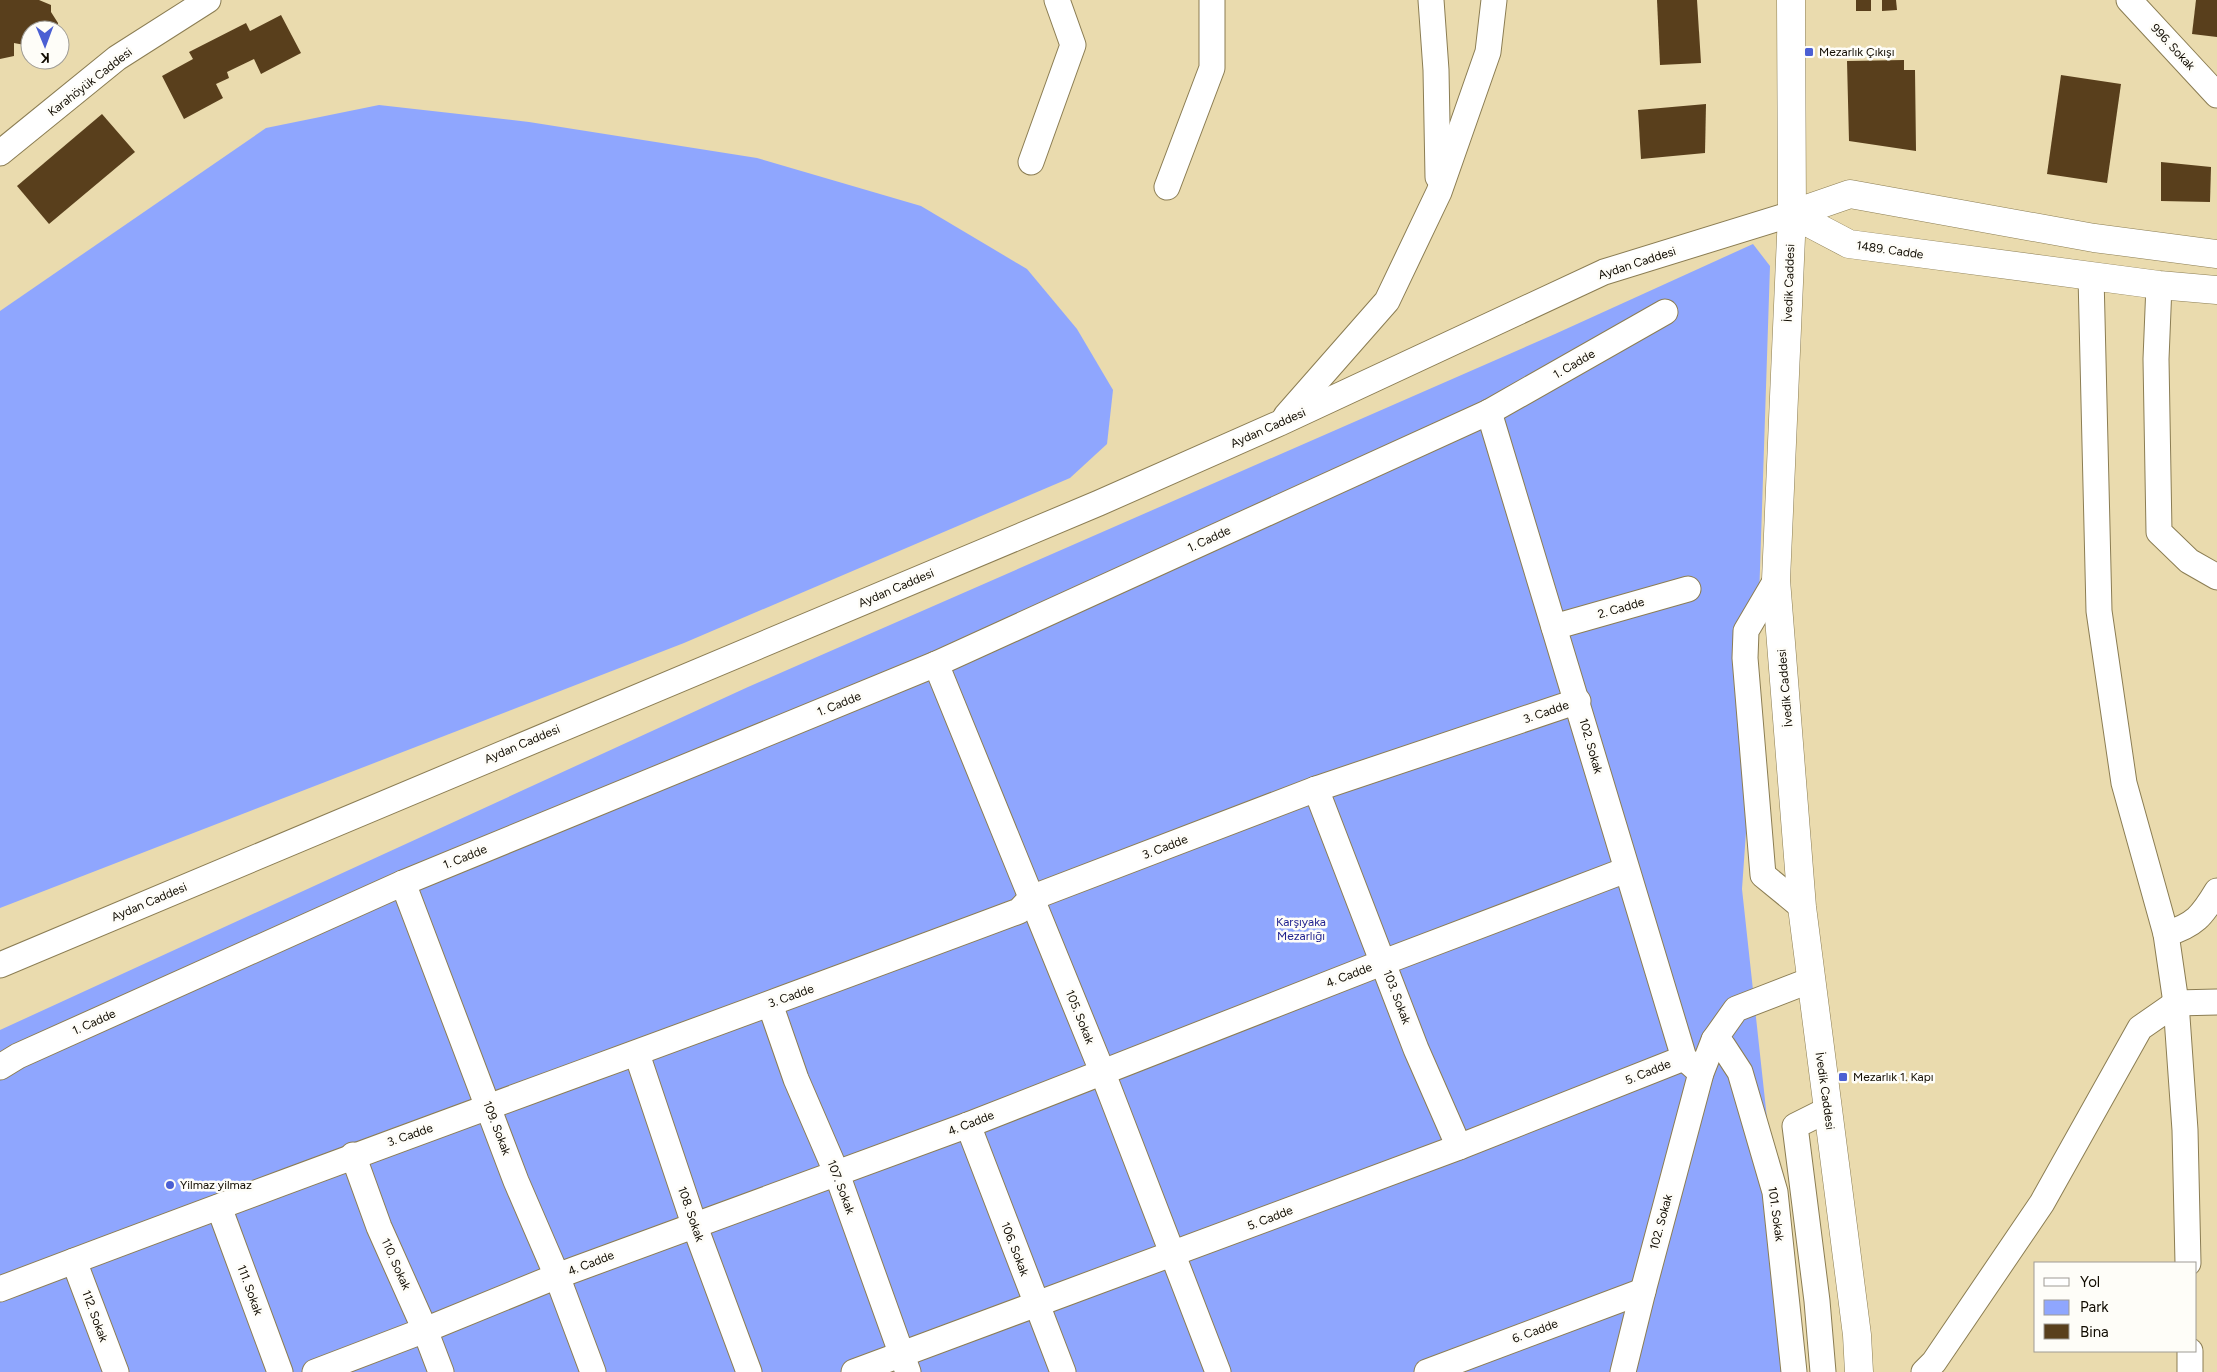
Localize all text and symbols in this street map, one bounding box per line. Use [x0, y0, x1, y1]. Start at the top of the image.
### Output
north arrow [20, 20, 70, 70]
street label: 996. Sokak [2148, 21, 2198, 73]
street label: Karahöyük Caddesi [45, 45, 135, 119]
place label: Mezarlık Çıkışı [1819, 45, 1894, 59]
marker: Mezarlık Çıkışı [1803, 46, 1815, 58]
street label: 1489. Cadde [1856, 238, 1925, 262]
street label: Aydan Caddesi [1596, 244, 1678, 282]
street label: İvedik Caddesi [1781, 244, 1797, 322]
street label: 1. Cadde [1551, 346, 1598, 382]
street label: Aydan Caddesi [1228, 405, 1308, 451]
street label: 1. Cadde [1185, 523, 1233, 555]
street label: Aydan Caddesi [856, 566, 936, 610]
street label: 2. Cadde [1596, 595, 1646, 621]
street label: İvedik Caddesi [1775, 648, 1795, 728]
street label: 1. Cadde [815, 689, 863, 719]
street label: 3. Cadde [1521, 698, 1571, 726]
street label: 102. Sokak [1576, 717, 1606, 775]
street label: Aydan Caddesi [482, 722, 562, 766]
street label: 3. Cadde [1140, 832, 1190, 862]
street label: 1. Cadde [441, 842, 489, 872]
street label: Aydan Caddesi [109, 880, 189, 924]
park label: Karşıyaka Mezarlığı [1276, 915, 1326, 943]
street label: 4. Cadde [1324, 960, 1374, 990]
street label: 103. Sokak [1380, 968, 1414, 1026]
street label: 3. Cadde [766, 981, 816, 1011]
street label: 105. Sokak [1063, 988, 1097, 1046]
street label: 1. Cadde [70, 1006, 118, 1038]
street label: İvedik Caddesi [1813, 1051, 1837, 1131]
street label: 5. Cadde [1623, 1056, 1673, 1087]
place label: Mezarlık 1. Kapı [1853, 1070, 1934, 1084]
marker: Mezarlık 1. Kapı [1837, 1071, 1849, 1083]
street label: 109. Sokak [480, 1099, 514, 1157]
street label: 4. Cadde [946, 1108, 996, 1138]
street label: 3. Cadde [385, 1121, 435, 1149]
street label: 107. Sokak [824, 1158, 858, 1216]
place label: Yilmaz yilmaz [180, 1178, 252, 1192]
marker: Yilmaz yilmaz [164, 1179, 176, 1191]
street label: 108. Sokak [675, 1185, 707, 1244]
street label: 101. Sokak [1765, 1186, 1787, 1242]
street label: 102. Sokak [1647, 1193, 1675, 1251]
street label: 5. Cadde [1245, 1203, 1295, 1233]
street label: 106. Sokak [998, 1220, 1032, 1278]
street label: 110. Sokak [378, 1236, 414, 1292]
street label: 4. Cadde [566, 1248, 616, 1278]
legend [2034, 1262, 2197, 1352]
street label: 111. Sokak [234, 1263, 266, 1317]
text: Yol [2080, 1273, 2100, 1291]
street label: 112. Sokak [79, 1288, 111, 1344]
text: Park [2080, 1298, 2109, 1316]
street label: 6. Cadde [1510, 1316, 1560, 1346]
text: Bina [2080, 1323, 2109, 1341]

